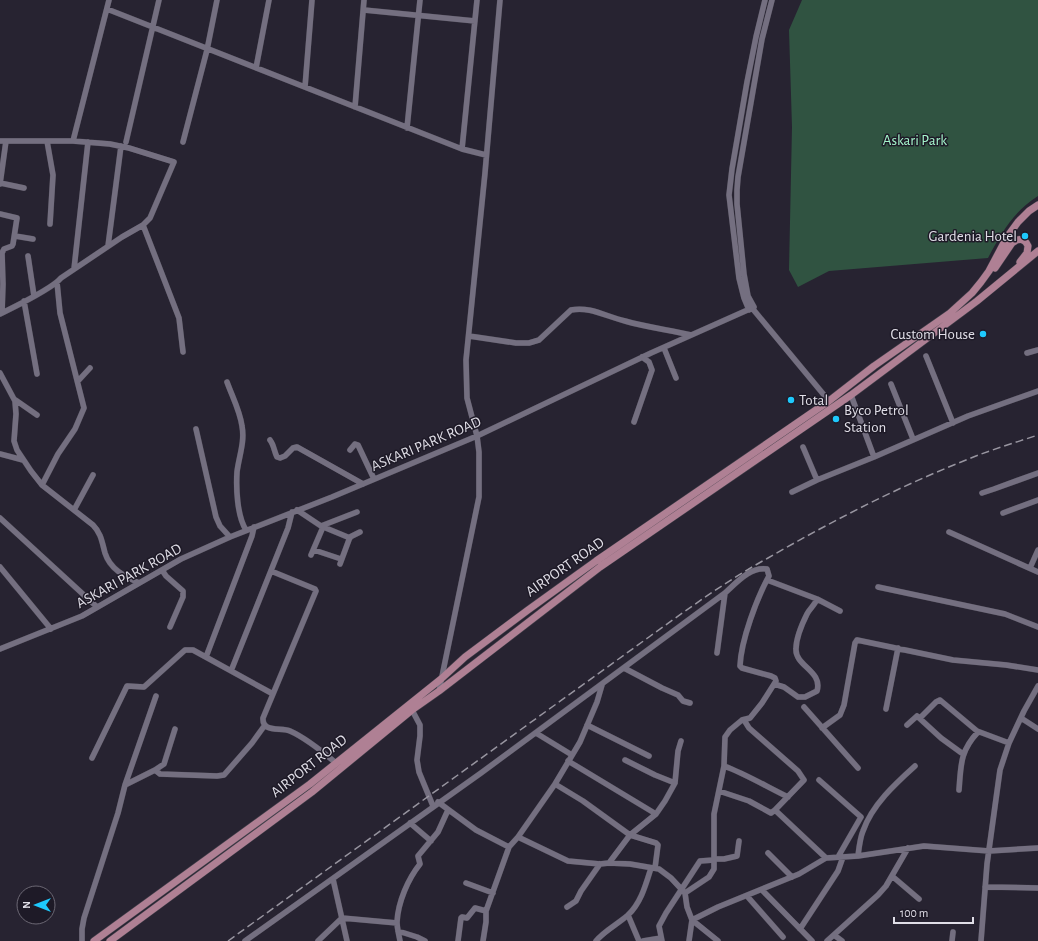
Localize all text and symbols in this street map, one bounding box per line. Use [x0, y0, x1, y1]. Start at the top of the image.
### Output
park label: Askari Park [883, 133, 947, 148]
place label: Gardenia Hotel [929, 229, 1017, 244]
marker: Gardenia Hotel [1020, 231, 1030, 241]
place label: Custom House [890, 327, 975, 342]
marker: Custom House [978, 329, 988, 339]
place label: Total [799, 393, 828, 408]
marker: Total [786, 395, 796, 405]
place label: Byco Petrol Station [844, 403, 909, 435]
street label: ASKARI PARK ROAD [369, 414, 484, 474]
marker: Byco Petrol Station [831, 414, 841, 424]
street label: AIRPORT ROAD [523, 534, 607, 599]
street label: ASKARI PARK ROAD [74, 541, 185, 611]
street label: AIRPORT ROAD [268, 732, 350, 800]
north arrow [16, 885, 56, 925]
scale bar [894, 899, 973, 925]
text: N [21, 901, 32, 909]
text: 100 m [900, 907, 928, 919]

